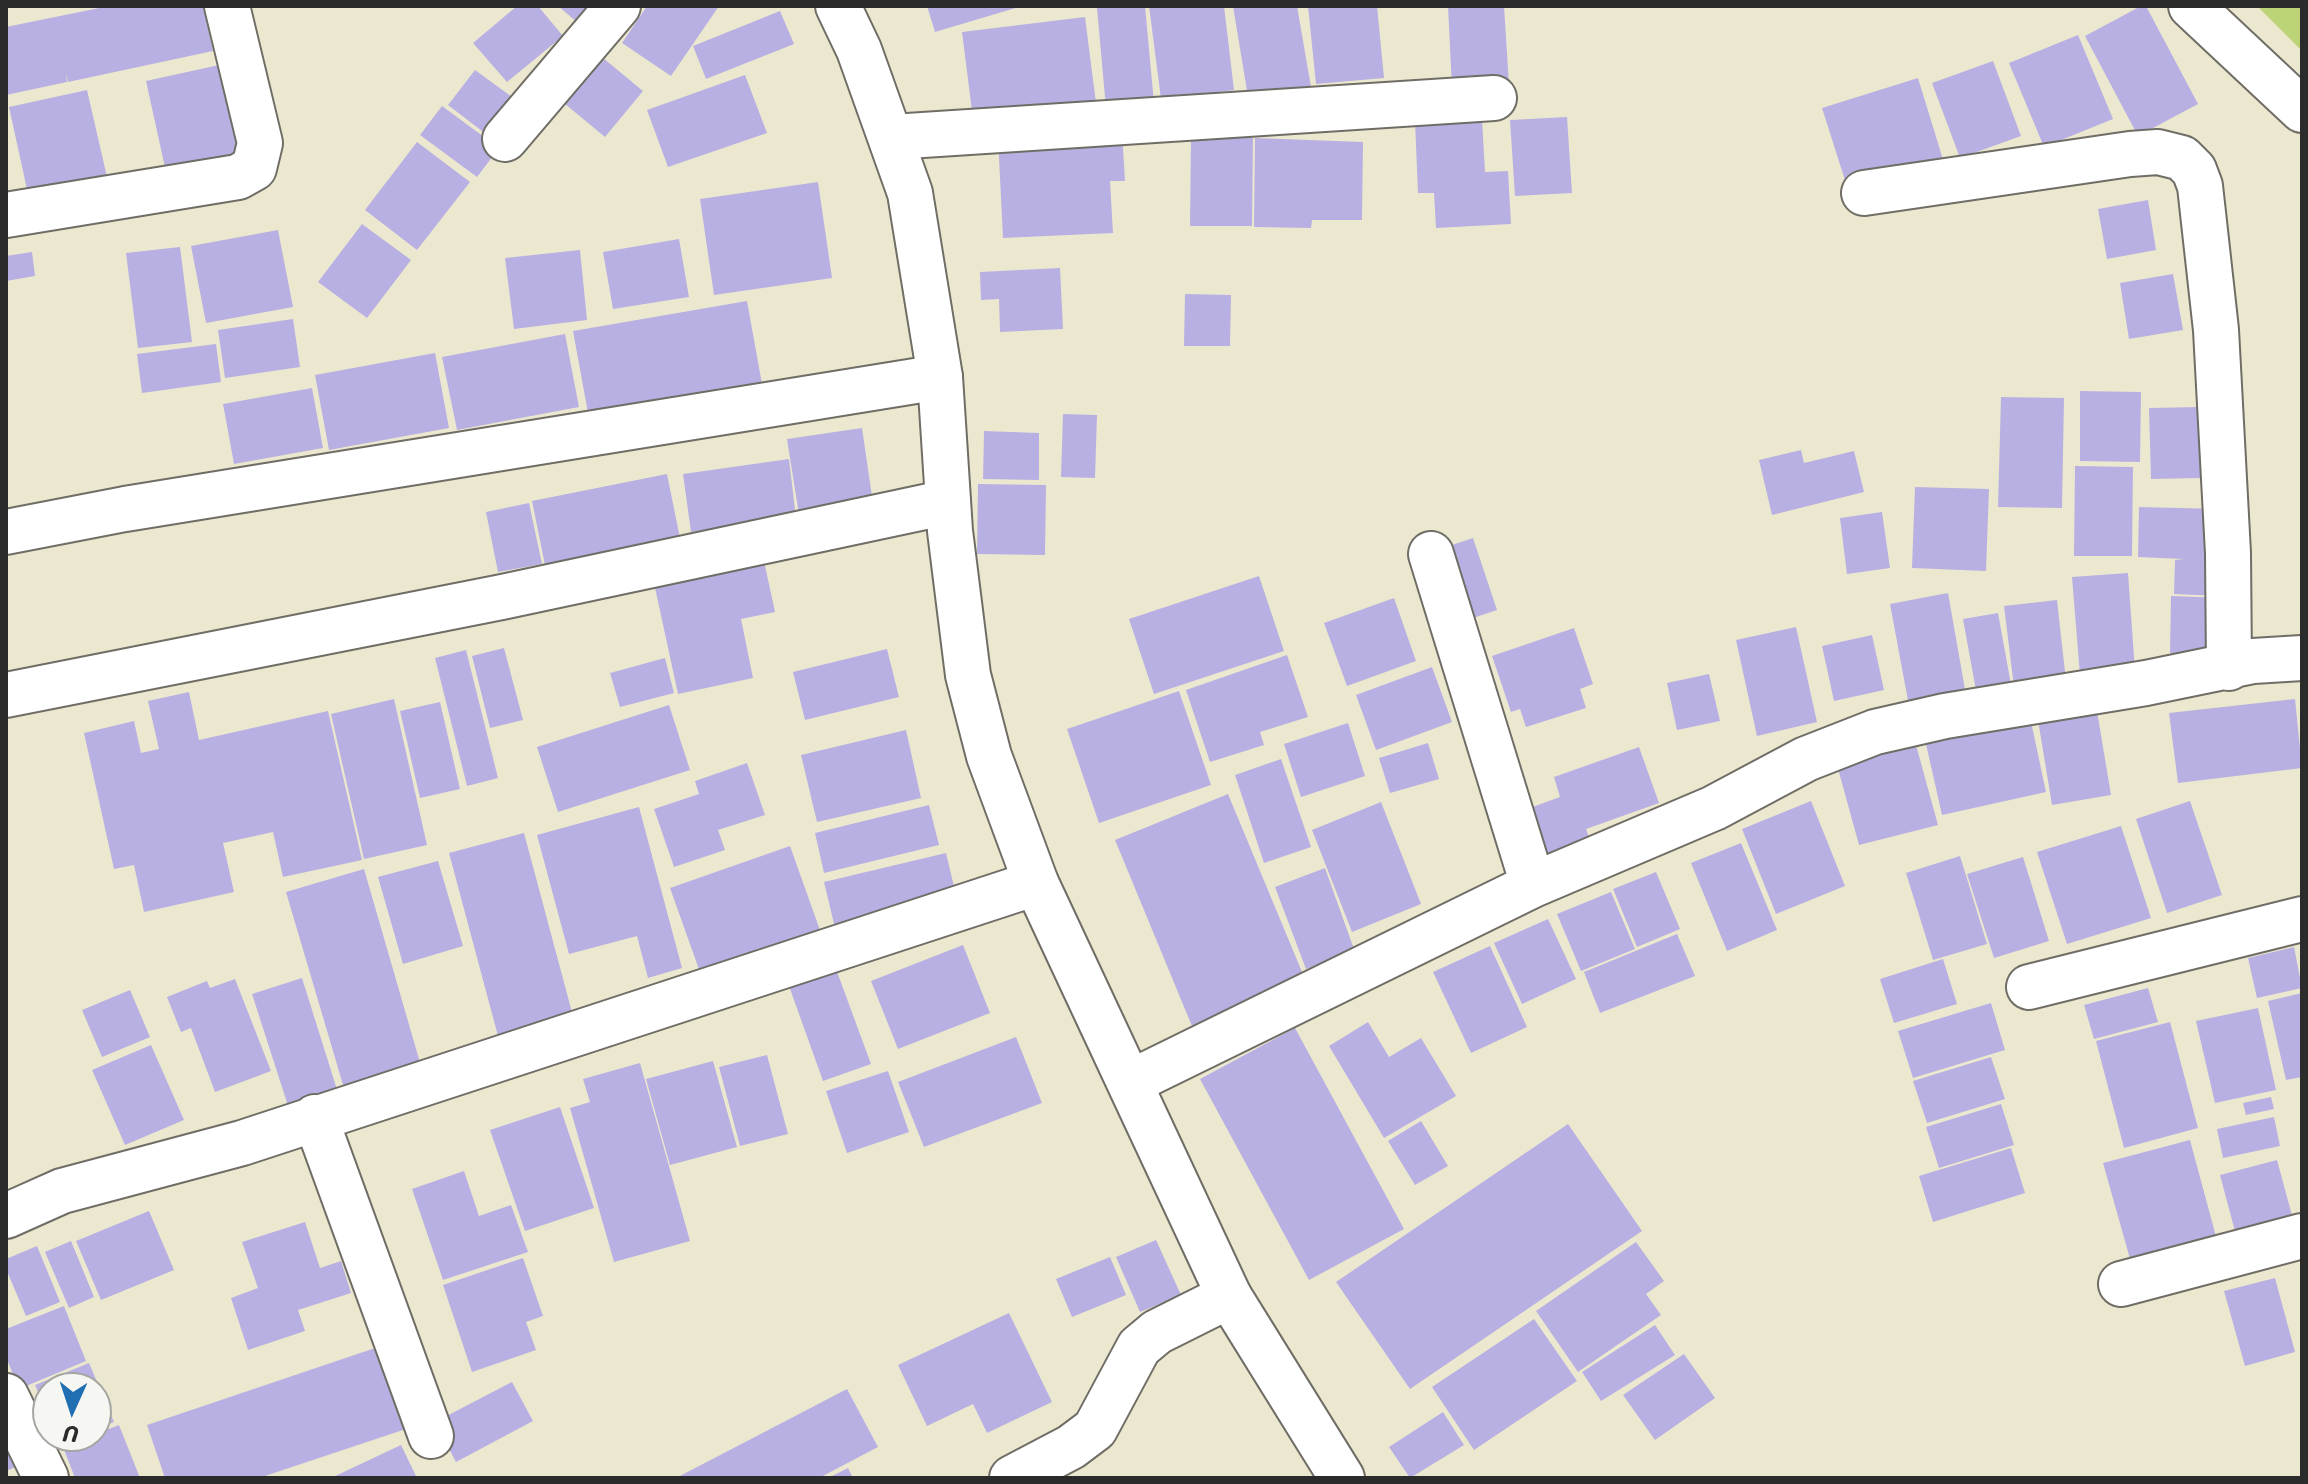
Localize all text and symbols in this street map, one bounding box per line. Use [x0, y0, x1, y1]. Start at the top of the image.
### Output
north arrow [32, 1372, 112, 1452]
text: U [63, 1415, 79, 1454]

